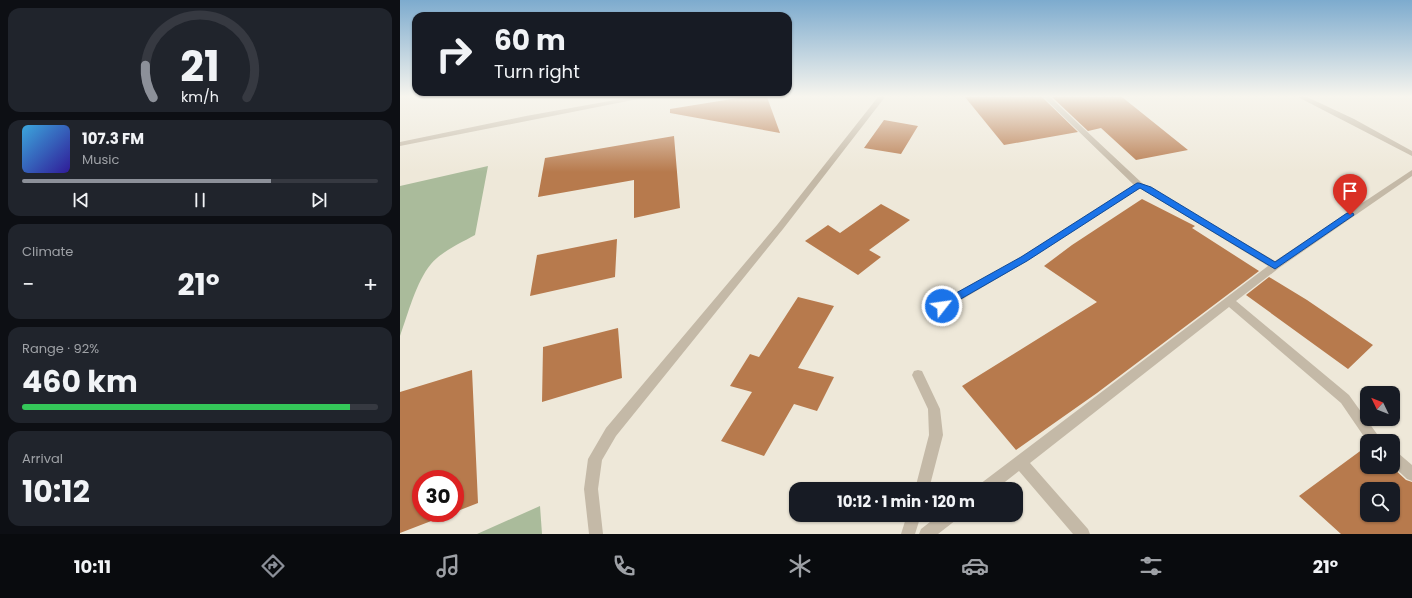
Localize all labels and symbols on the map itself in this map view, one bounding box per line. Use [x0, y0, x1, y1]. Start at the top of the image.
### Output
pin [1333, 174, 1367, 215]
position arrow [921, 285, 963, 327]
north arrow [1360, 386, 1400, 426]
speed limit sign: 30 [412, 470, 464, 522]

